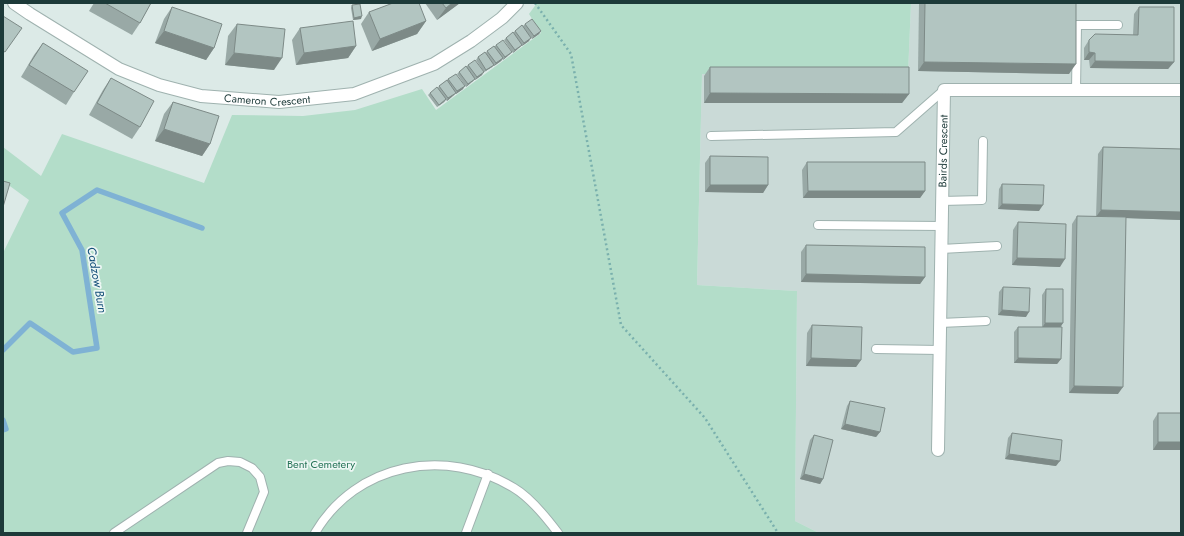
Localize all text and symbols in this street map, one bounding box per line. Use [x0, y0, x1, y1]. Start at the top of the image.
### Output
street label: Cameron Crescent [224, 90, 311, 110]
street label: Bairds Crescent [934, 114, 952, 188]
water label: Cadzow Burn [82, 246, 112, 314]
park label: Bent Cemetery [287, 456, 355, 472]

